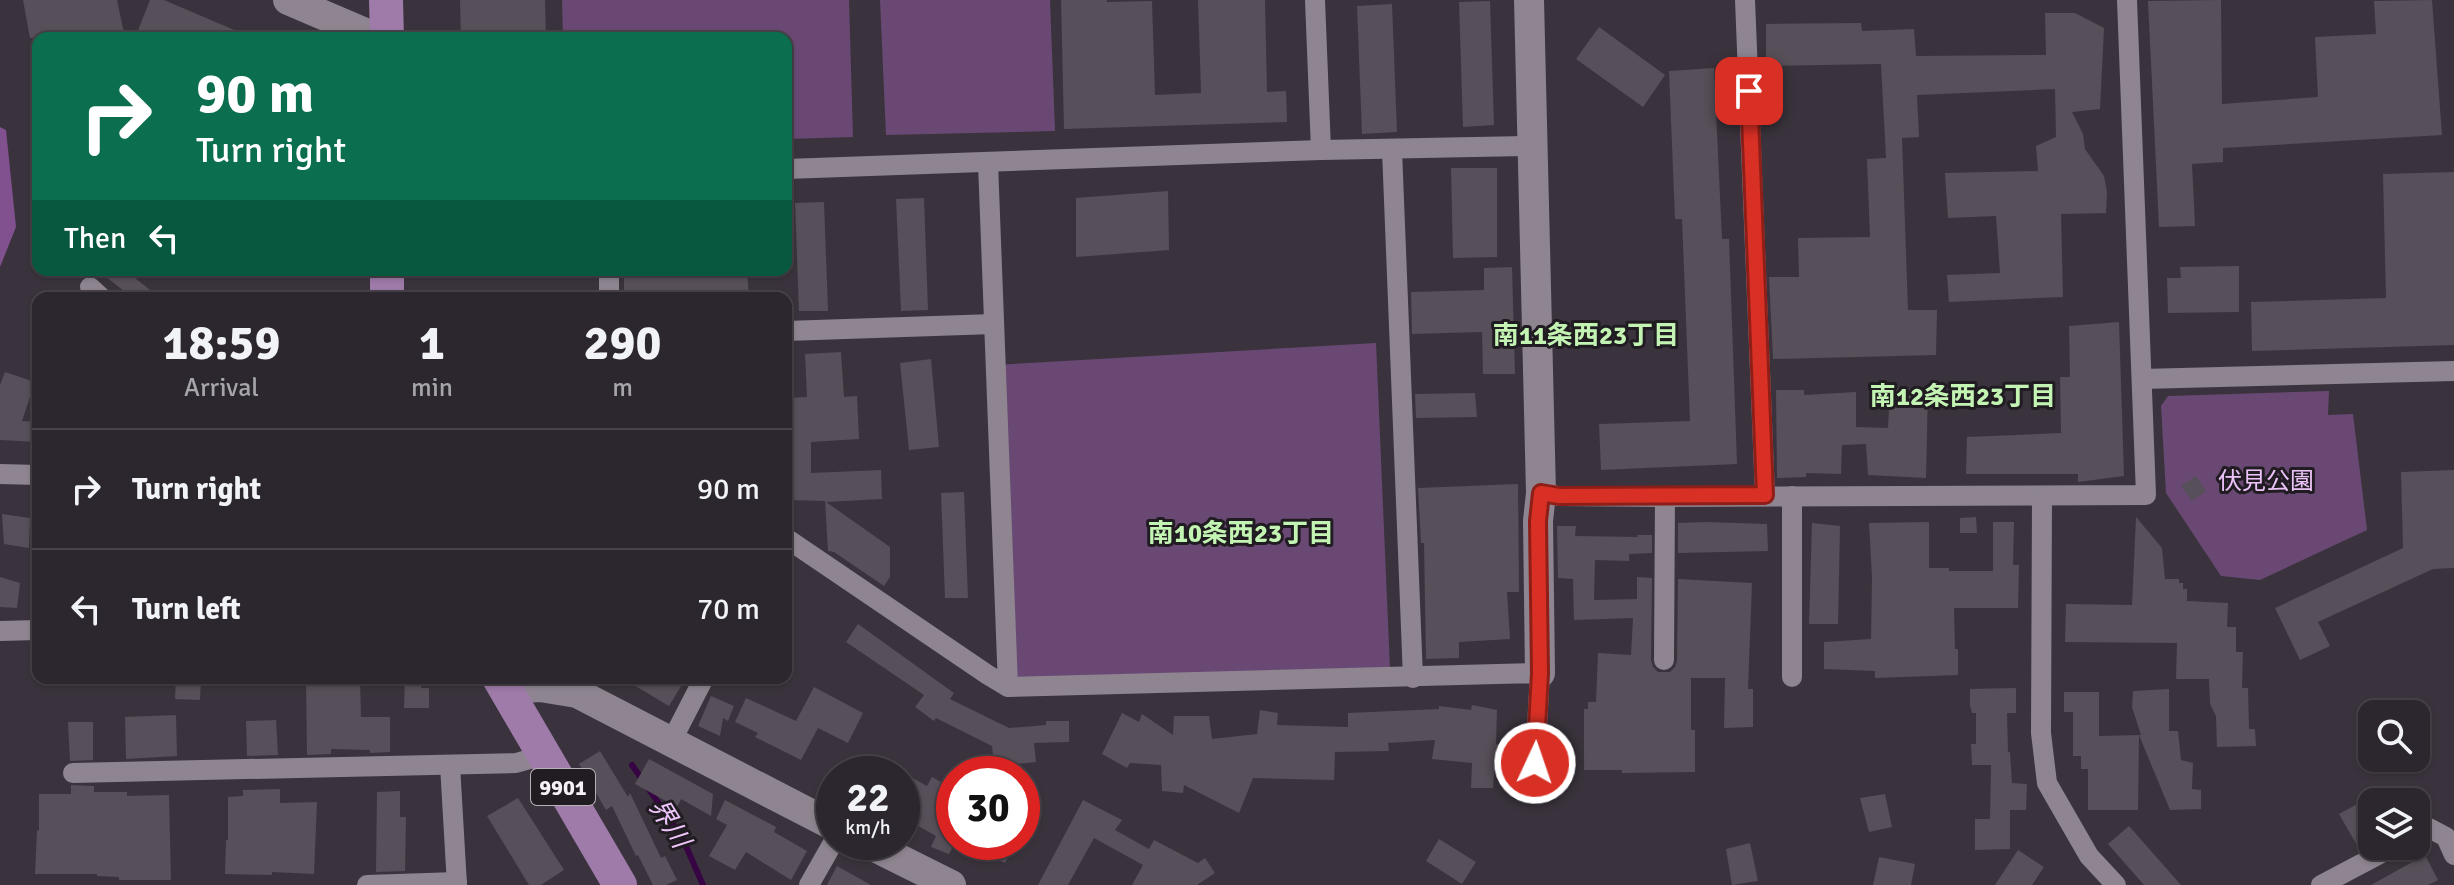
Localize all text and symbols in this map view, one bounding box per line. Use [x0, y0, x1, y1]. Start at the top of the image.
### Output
pin [1715, 57, 1783, 125]
text: 90 m [196, 59, 314, 128]
icon: right [64, 64, 168, 168]
icon: arrive [1727, 69, 1771, 113]
text: Turn right [196, 128, 346, 173]
icon: left [142, 216, 186, 260]
text: Then [64, 220, 126, 257]
text: 18:59 [163, 314, 280, 373]
text: 1 [419, 314, 445, 373]
text: 290 [584, 314, 661, 373]
district label: 南11条西23丁目 [1493, 320, 1679, 352]
text: Arrival [184, 372, 259, 404]
text: min [411, 372, 453, 404]
text: m [612, 372, 633, 404]
district label: 南12条西23丁目 [1870, 381, 2056, 413]
park label: 伏見公園 [2218, 466, 2314, 496]
icon: right [64, 467, 108, 511]
text: Turn right [132, 471, 261, 508]
text: 90 m [697, 471, 760, 508]
district label: 南10条西23丁目 [1148, 518, 1334, 550]
icon: left [64, 587, 108, 631]
text: Turn left [132, 591, 241, 628]
text: 70 m [697, 591, 760, 628]
map controls [2358, 700, 2430, 860]
button: search [2358, 700, 2430, 772]
position arrow [1493, 721, 1577, 805]
speed limit sign: 30 [936, 756, 1040, 860]
road number: 9901 [531, 769, 595, 805]
text: 22 [846, 773, 890, 823]
button: layers [2358, 788, 2430, 860]
water label: 界川 [642, 793, 698, 857]
text: km/h [845, 815, 891, 840]

